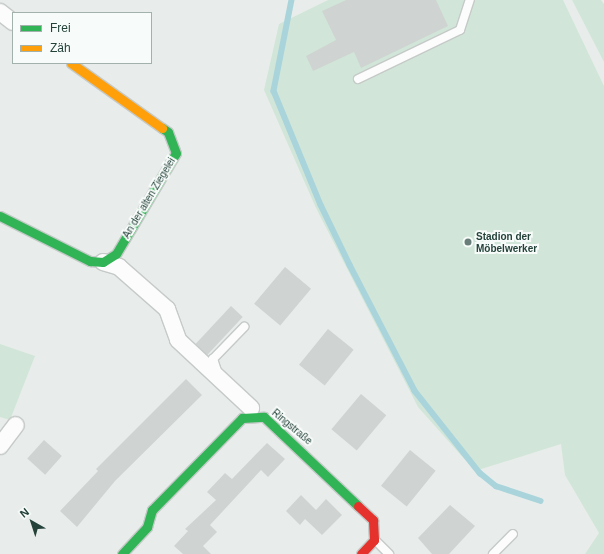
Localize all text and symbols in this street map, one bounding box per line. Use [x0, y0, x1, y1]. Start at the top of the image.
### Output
legend [12, 12, 152, 64]
text: Frei [50, 21, 71, 35]
text: Zäh [50, 41, 71, 55]
street label: An der alten Ziegelei [120, 156, 178, 240]
place label: Stadion der Möbelwerker [476, 230, 537, 254]
marker: Stadion der Möbelwerker [463, 237, 473, 247]
street label: Ringstraße [269, 407, 315, 447]
north arrow [12, 502, 52, 542]
text: N [18, 506, 31, 520]

